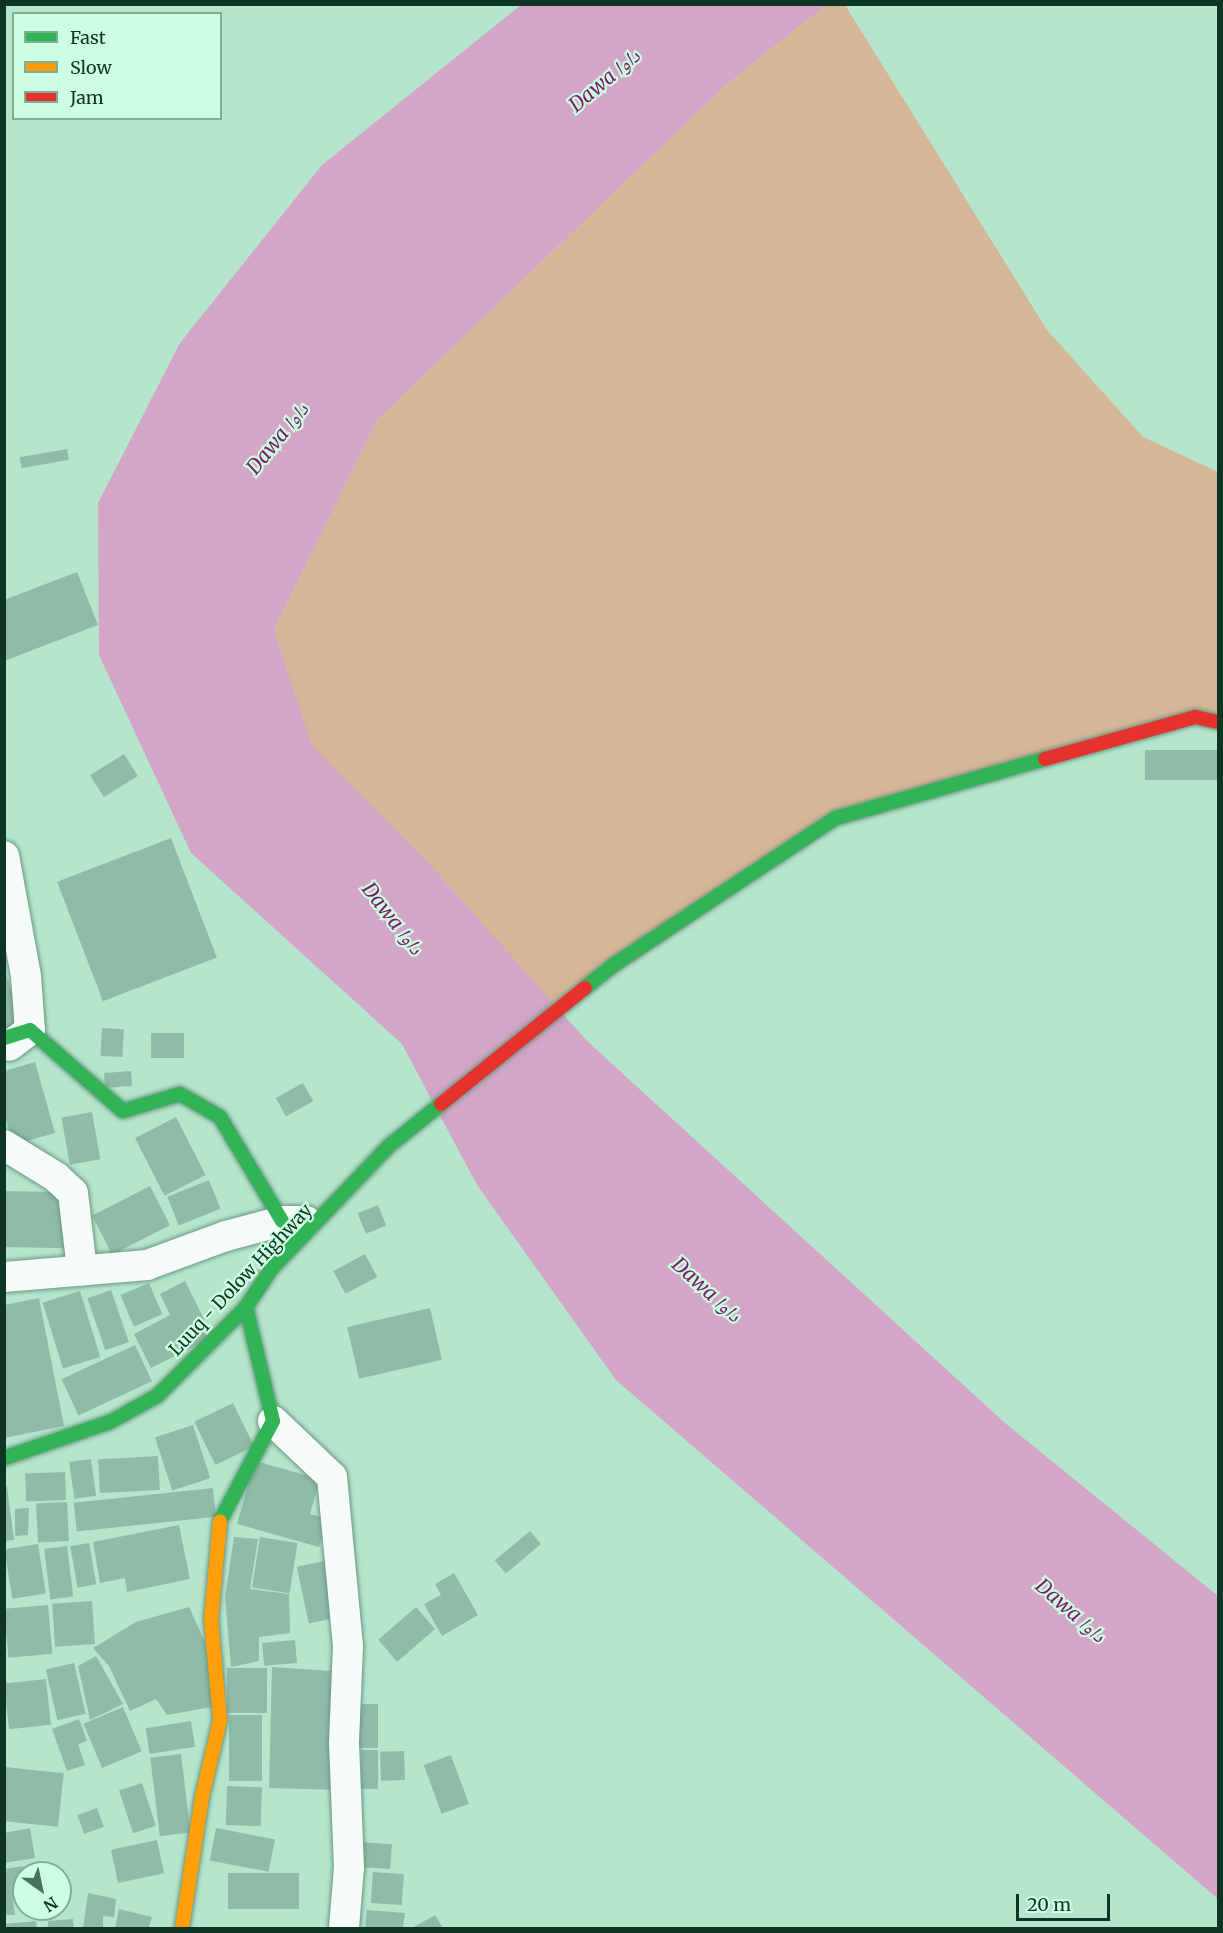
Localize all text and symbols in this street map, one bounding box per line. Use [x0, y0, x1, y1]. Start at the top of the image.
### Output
legend [12, 12, 222, 120]
text: Fast [70, 26, 106, 49]
water label: Dawa داوا [564, 44, 644, 116]
text: Slow [70, 56, 112, 79]
text: Jam [70, 86, 104, 109]
water label: Dawa داوا [241, 397, 313, 479]
water label: Dawa داوا [357, 877, 429, 959]
street label: Luuq - Dolow Highway [165, 1200, 317, 1360]
water label: Dawa داوا [667, 1252, 747, 1326]
water label: Dawa داوا [1031, 1573, 1111, 1647]
north arrow [12, 1861, 72, 1921]
scale bar [1019, 1882, 1114, 1920]
text: N [40, 1893, 61, 1916]
text: 20 m [1027, 1893, 1071, 1916]

